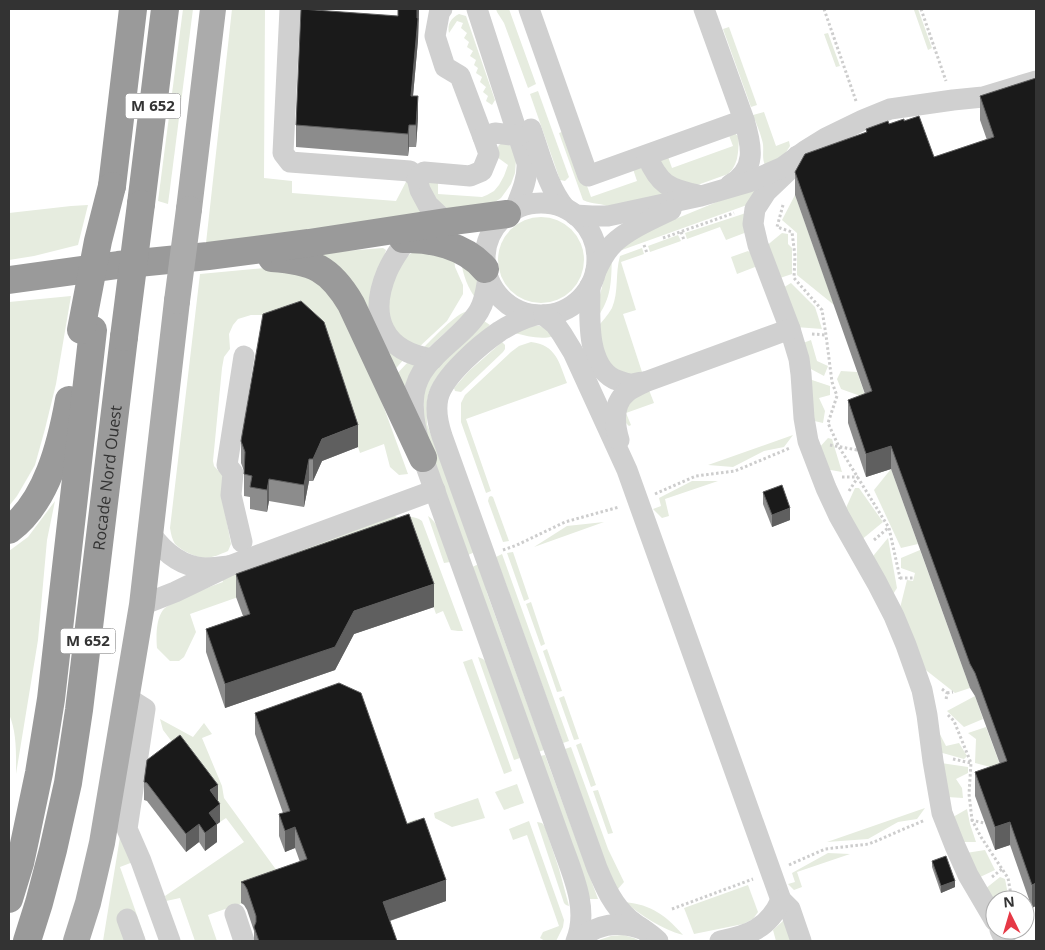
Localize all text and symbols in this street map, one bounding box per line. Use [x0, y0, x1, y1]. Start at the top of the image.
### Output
road number: M 652 [126, 94, 180, 118]
street label: Rocade Nord Ouest [87, 404, 127, 552]
road number: M 652 [61, 628, 116, 654]
north arrow [985, 890, 1035, 940]
text: N [1002, 892, 1015, 912]

